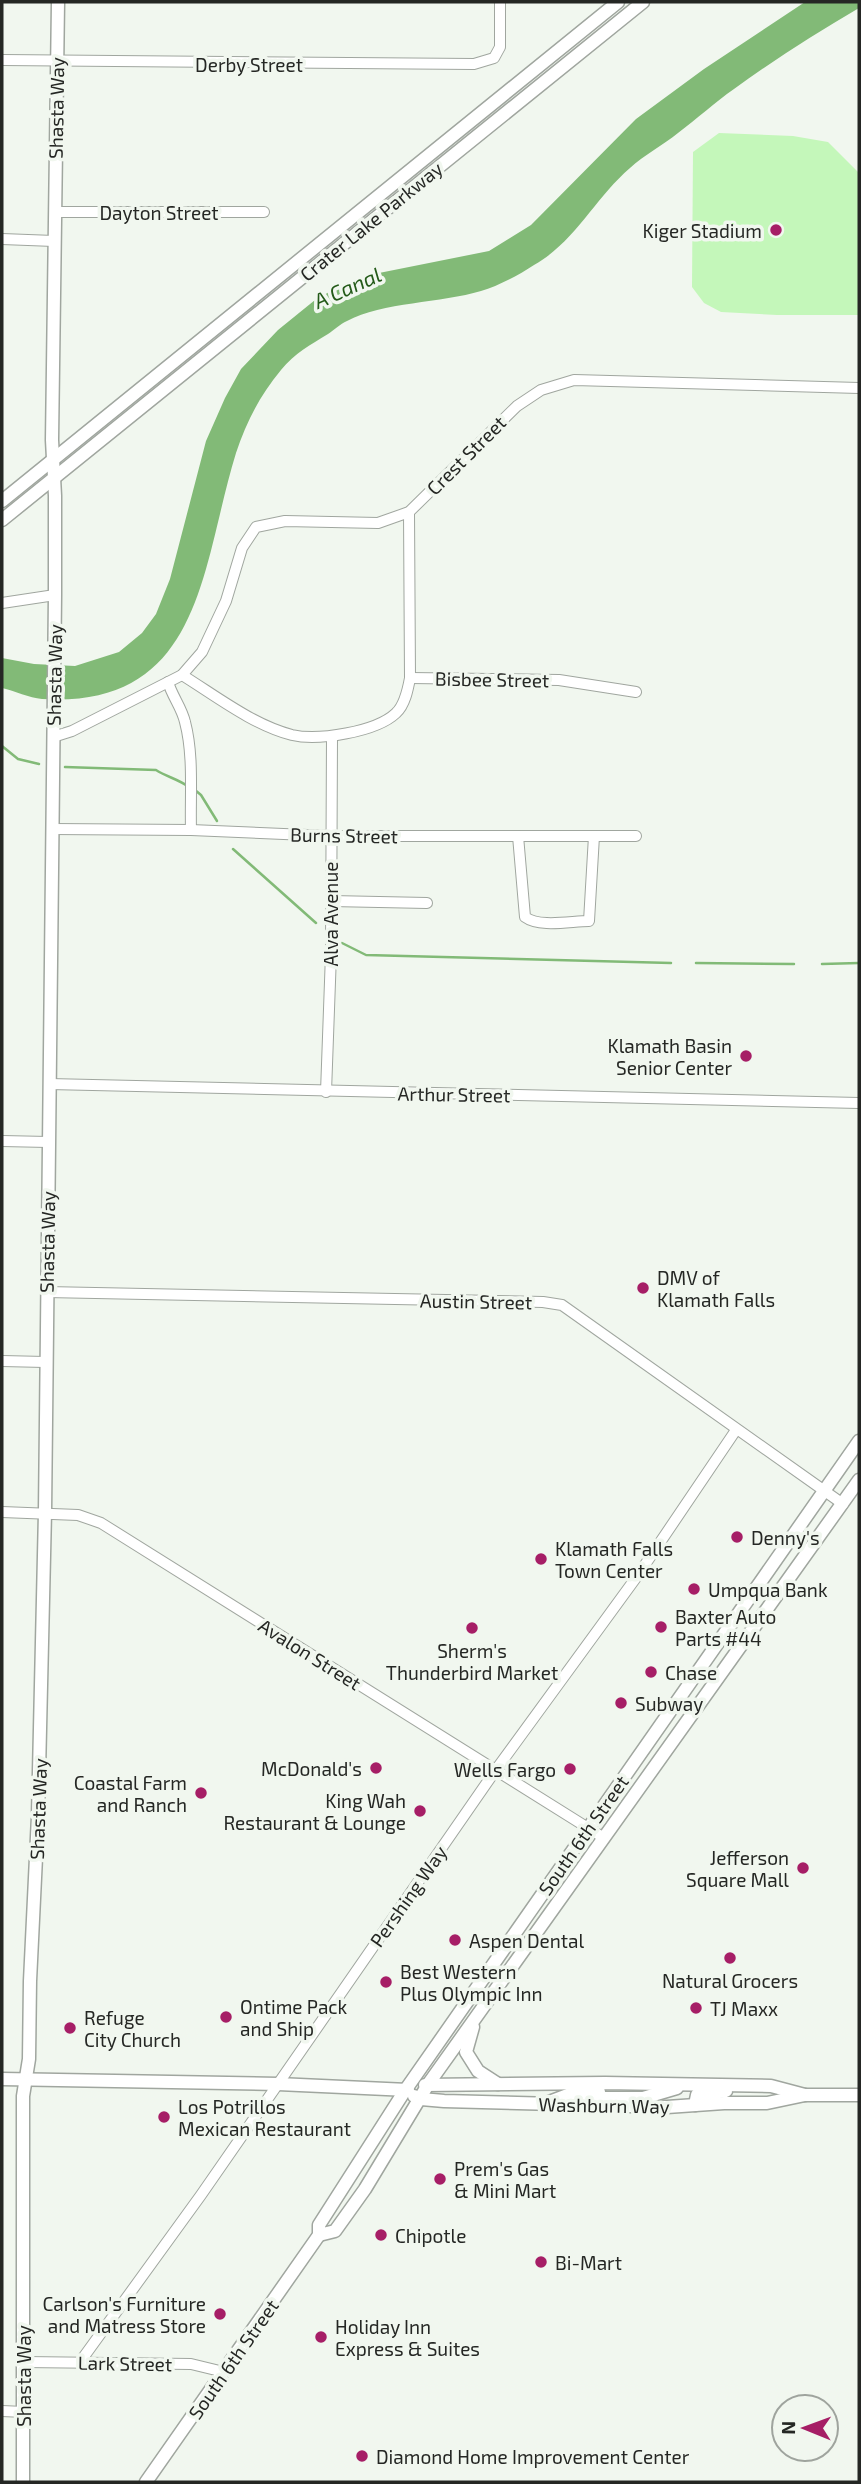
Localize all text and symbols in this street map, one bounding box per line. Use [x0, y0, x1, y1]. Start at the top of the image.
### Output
street label: Derby Street [195, 53, 303, 76]
street label: Shasta Way [44, 57, 68, 159]
street label: Crater Lake Parkway [295, 156, 447, 286]
street label: Dayton Street [99, 201, 219, 224]
place label: Kiger Stadium [643, 219, 762, 242]
marker: Kiger Stadium [768, 222, 784, 238]
water label: A Canal [308, 261, 385, 313]
street label: Crest Street [422, 411, 510, 499]
street label: Shasta Way [42, 624, 66, 726]
street label: Bisbee Street [435, 667, 549, 691]
street label: Burns Street [290, 823, 398, 847]
street label: Alva Avenue [319, 862, 342, 966]
place label: Klamath Basin Senior Center [607, 1034, 732, 1079]
marker: Klamath Basin Senior Center [738, 1048, 754, 1064]
street label: Arthur Street [397, 1082, 511, 1106]
street label: Shasta Way [35, 1191, 59, 1293]
place label: DMV of Klamath Falls [657, 1266, 775, 1311]
marker: DMV of Klamath Falls [635, 1280, 651, 1296]
street label: Austin Street [420, 1289, 532, 1313]
place label: Denny's [751, 1526, 820, 1549]
marker: Denny's [729, 1529, 745, 1545]
place label: Klamath Falls Town Center [555, 1537, 673, 1582]
marker: Klamath Falls Town Center [533, 1551, 549, 1567]
place label: Umpqua Bank [708, 1578, 828, 1601]
marker: Umpqua Bank [686, 1581, 702, 1597]
place label: Baxter Auto Parts #44 [675, 1605, 776, 1650]
street label: Avalon Street [255, 1613, 365, 1695]
marker: Baxter Auto Parts #44 [653, 1619, 669, 1635]
marker: Sherm's Thunderbird Market [464, 1620, 480, 1636]
place label: Sherm's Thunderbird Market [386, 1639, 558, 1684]
place label: Chase [665, 1661, 717, 1684]
marker: Chase [643, 1664, 659, 1680]
place label: Subway [635, 1692, 703, 1715]
marker: Subway [613, 1695, 629, 1711]
place label: McDonald's [261, 1757, 362, 1780]
street label: Shasta Way [25, 1758, 51, 1860]
place label: Wells Fargo [454, 1758, 556, 1781]
marker: McDonald's [368, 1760, 384, 1776]
marker: Wells Fargo [562, 1761, 578, 1777]
place label: Coastal Farm and Ranch [74, 1771, 187, 1816]
street label: South 6th Street [533, 1771, 633, 1899]
marker: Coastal Farm and Ranch [193, 1785, 209, 1801]
place label: King Wah Restaurant & Lounge [223, 1789, 406, 1834]
marker: King Wah Restaurant & Lounge [412, 1803, 428, 1819]
street label: Pershing Way [365, 1841, 451, 1951]
place label: Jefferson Square Mall [686, 1846, 789, 1891]
marker: Jefferson Square Mall [795, 1860, 811, 1876]
place label: Aspen Dental [469, 1929, 584, 1952]
marker: Aspen Dental [447, 1932, 463, 1948]
marker: Natural Grocers [722, 1950, 738, 1966]
place label: Best Western Plus Olympic Inn [400, 1960, 543, 2005]
place label: Natural Grocers [662, 1969, 798, 1992]
marker: Best Western Plus Olympic Inn [378, 1974, 394, 1990]
place label: Ontime Pack and Ship [240, 1995, 348, 2040]
place label: TJ Maxx [710, 1997, 778, 2020]
marker: TJ Maxx [688, 2000, 704, 2016]
place label: Refuge City Church [84, 2006, 181, 2051]
marker: Ontime Pack and Ship [218, 2009, 234, 2025]
marker: Refuge City Church [62, 2020, 78, 2036]
street label: Washburn Way [538, 2092, 670, 2118]
place label: Los Potrillos Mexican Restaurant [178, 2095, 351, 2140]
marker: Los Potrillos Mexican Restaurant [156, 2109, 172, 2125]
place label: Prem's Gas & Mini Mart [454, 2157, 556, 2202]
marker: Prem's Gas & Mini Mart [432, 2171, 448, 2187]
place label: Chipotle [395, 2224, 466, 2247]
marker: Chipotle [373, 2227, 389, 2243]
place label: Bi-Mart [555, 2251, 622, 2274]
marker: Bi-Mart [533, 2254, 549, 2270]
place label: Carlson's Furniture and Matress Store [43, 2292, 206, 2337]
street label: South 6th Street [183, 2295, 283, 2423]
marker: Carlson's Furniture and Matress Store [212, 2306, 228, 2322]
place label: Holiday Inn Express & Suites [335, 2315, 480, 2360]
street label: Shasta Way [12, 2325, 35, 2427]
marker: Holiday Inn Express & Suites [313, 2329, 329, 2345]
street label: Lark Street [78, 2351, 172, 2375]
north arrow [770, 2393, 840, 2463]
text: N [776, 2421, 799, 2435]
place label: Diamond Home Improvement Center [376, 2445, 690, 2468]
marker: Diamond Home Improvement Center [354, 2448, 370, 2464]

